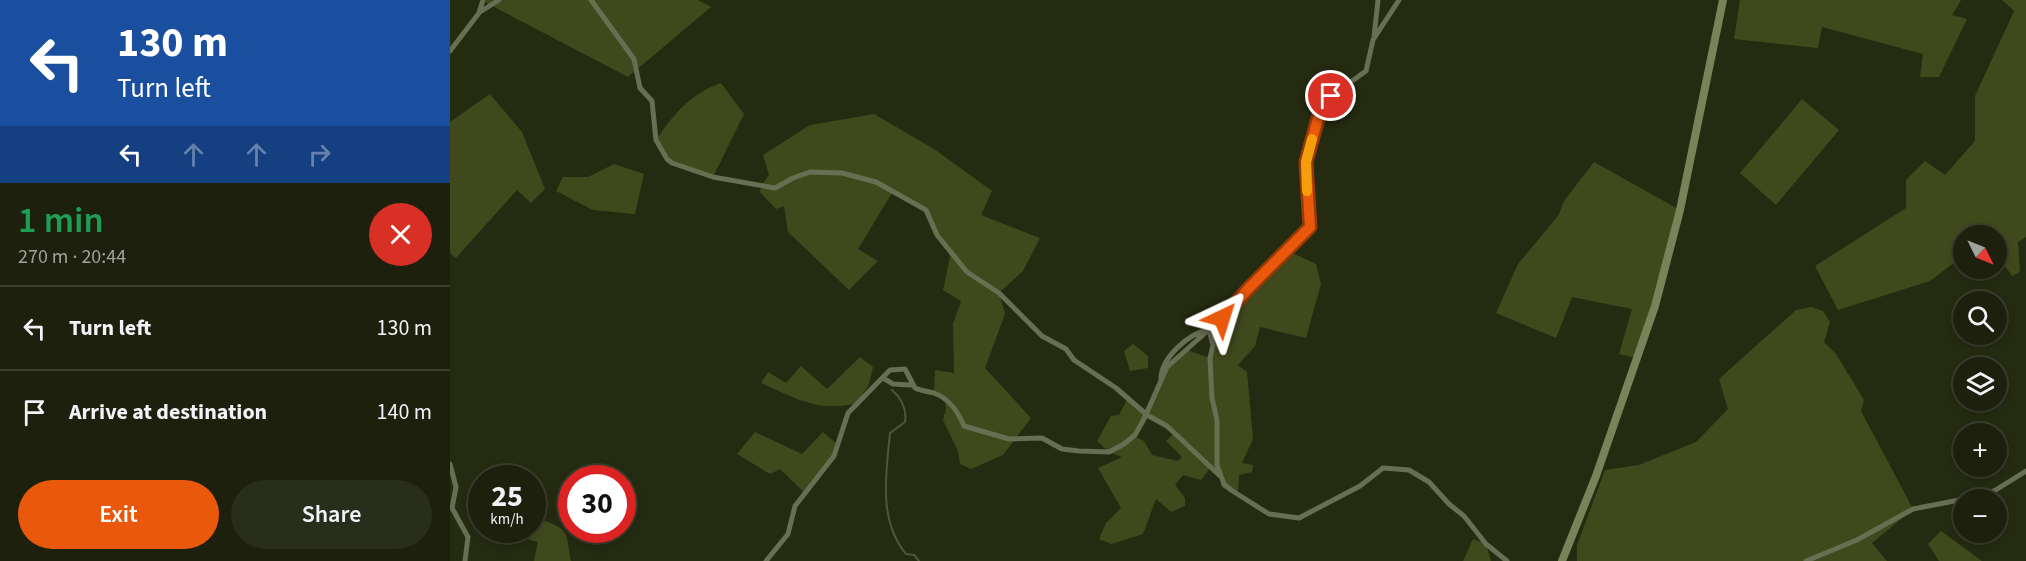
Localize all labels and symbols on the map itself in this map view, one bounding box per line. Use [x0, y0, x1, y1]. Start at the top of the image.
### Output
pin [1305, 70, 1356, 121]
north arrow [1953, 225, 2007, 279]
position arrow [1190, 286, 1254, 350]
speed limit sign: 30 [558, 465, 636, 543]

